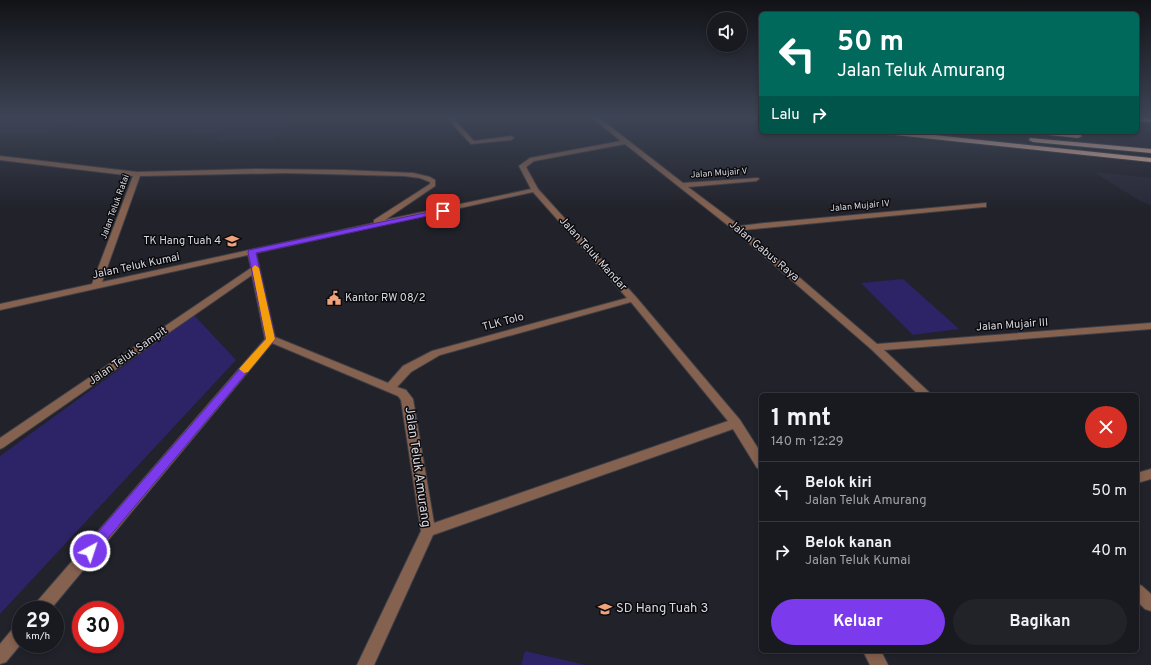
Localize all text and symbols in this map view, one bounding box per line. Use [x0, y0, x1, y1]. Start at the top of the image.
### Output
map controls [707, 12, 747, 52]
button: sound [707, 12, 747, 52]
text: 50 m [837, 25, 904, 61]
icon: left [771, 28, 823, 80]
text: Jalan Teluk Amurang [837, 60, 1005, 83]
icon: right [808, 104, 830, 126]
text: Lalu [771, 106, 800, 125]
street label: Jalan Mujair V [690, 166, 748, 180]
street label: Jalan Teluk Ratai [98, 173, 132, 241]
pin [426, 194, 460, 228]
street label: Jalan Mujair IV [830, 198, 890, 214]
icon: arrive [432, 200, 454, 222]
street label: Jalan Teluk Mandar [556, 214, 630, 295]
street label: Jalan Gabus Raya [726, 218, 802, 285]
school or university icon: TK Hang Tuah 4 [224, 233, 240, 249]
place label: TK Hang Tuah 4 [143, 234, 221, 248]
street label: Jalan Teluk Kumai [91, 250, 181, 282]
public building icon: Kantor RW 08/2 [326, 290, 342, 306]
place label: Kantor RW 08/2 [345, 291, 425, 305]
street label: TLK Tolo [481, 310, 525, 334]
street label: Jalan Mujair III [975, 315, 1049, 335]
street label: Jalan Teluk Sampit [86, 324, 170, 388]
text: 1 mnt [771, 404, 831, 434]
street label: Jalan Teluk Amurang [401, 406, 433, 528]
button: close [1085, 406, 1127, 448]
text: 140 m · 12:29 [771, 434, 844, 450]
text: Belok kiri [805, 474, 872, 493]
icon: left [771, 481, 793, 503]
text: 50 m [1092, 482, 1127, 501]
text: Jalan Teluk Amurang [805, 493, 927, 509]
position arrow [69, 530, 111, 572]
text: Belok kanan [805, 534, 892, 553]
icon: right [771, 541, 793, 563]
text: 40 m [1092, 542, 1127, 561]
text: Jalan Teluk Kumai [805, 553, 910, 569]
button: Keluar [771, 599, 945, 645]
button: Bagikan [953, 599, 1127, 645]
speed limit sign: 30 [72, 601, 124, 653]
school or university icon: SD Hang Tuah 3 [597, 601, 613, 617]
place label: SD Hang Tuah 3 [616, 601, 708, 617]
text: 29 [26, 609, 50, 635]
text: km/h [26, 630, 50, 643]

